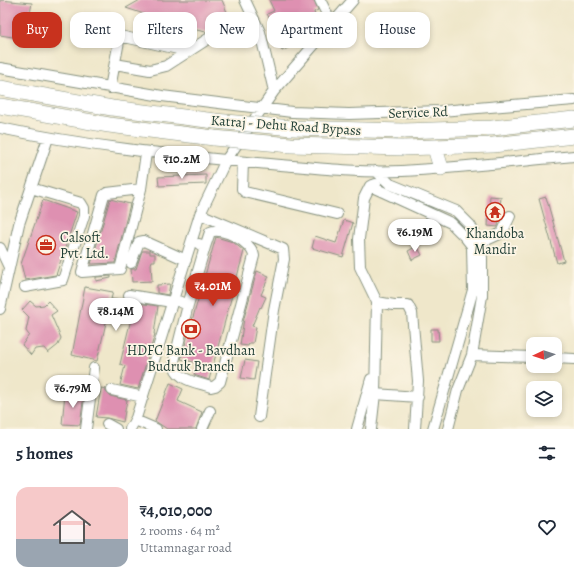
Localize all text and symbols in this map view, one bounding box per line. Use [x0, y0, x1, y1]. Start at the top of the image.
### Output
chip: Buy [12, 12, 62, 48]
chip: Rent [70, 12, 125, 48]
chip: Filters [133, 12, 197, 48]
chip: New [205, 12, 259, 48]
chip: Apartment [267, 12, 357, 48]
chip: House [365, 12, 430, 48]
street label: Service Rd [388, 102, 449, 123]
street label: Katraj - Dehu Road Bypass [210, 111, 362, 140]
pin: ₹10.2M [149, 146, 215, 180]
text: ₹10.2M [164, 150, 200, 167]
temple icon: Khandoba Mandir [484, 201, 506, 223]
pin: ₹6.19M [382, 219, 448, 253]
text: ₹6.19M [397, 223, 433, 240]
place label: Khandoba Mandir [466, 224, 525, 259]
place label: Calsoft Pvt. Ltd. [60, 228, 109, 263]
office icon: Calsoft Pvt. Ltd. [35, 234, 57, 256]
pin: ₹4.01M [180, 273, 246, 307]
text: ₹4.01M [195, 277, 231, 294]
pin: ₹8.14M [83, 298, 149, 332]
text: ₹8.14M [98, 302, 134, 319]
bank icon: HDFC Bank - Bavdhan Budruk Branch [180, 318, 202, 340]
north arrow [526, 337, 562, 373]
map controls [526, 337, 562, 417]
place label: HDFC Bank - Bavdhan Budruk Branch [127, 341, 256, 376]
pin: ₹6.79M [40, 375, 106, 409]
text: ₹6.79M [54, 379, 92, 396]
button: layers [526, 381, 562, 417]
text: 5 homes [16, 442, 73, 465]
icon: filters [536, 442, 558, 464]
text: ₹4,010,000 [140, 499, 212, 522]
icon: home [48, 503, 96, 551]
icon: heart [536, 516, 558, 538]
text: 2 rooms · 64 m² [140, 522, 220, 539]
text: Uttamnagar road [140, 539, 232, 556]

